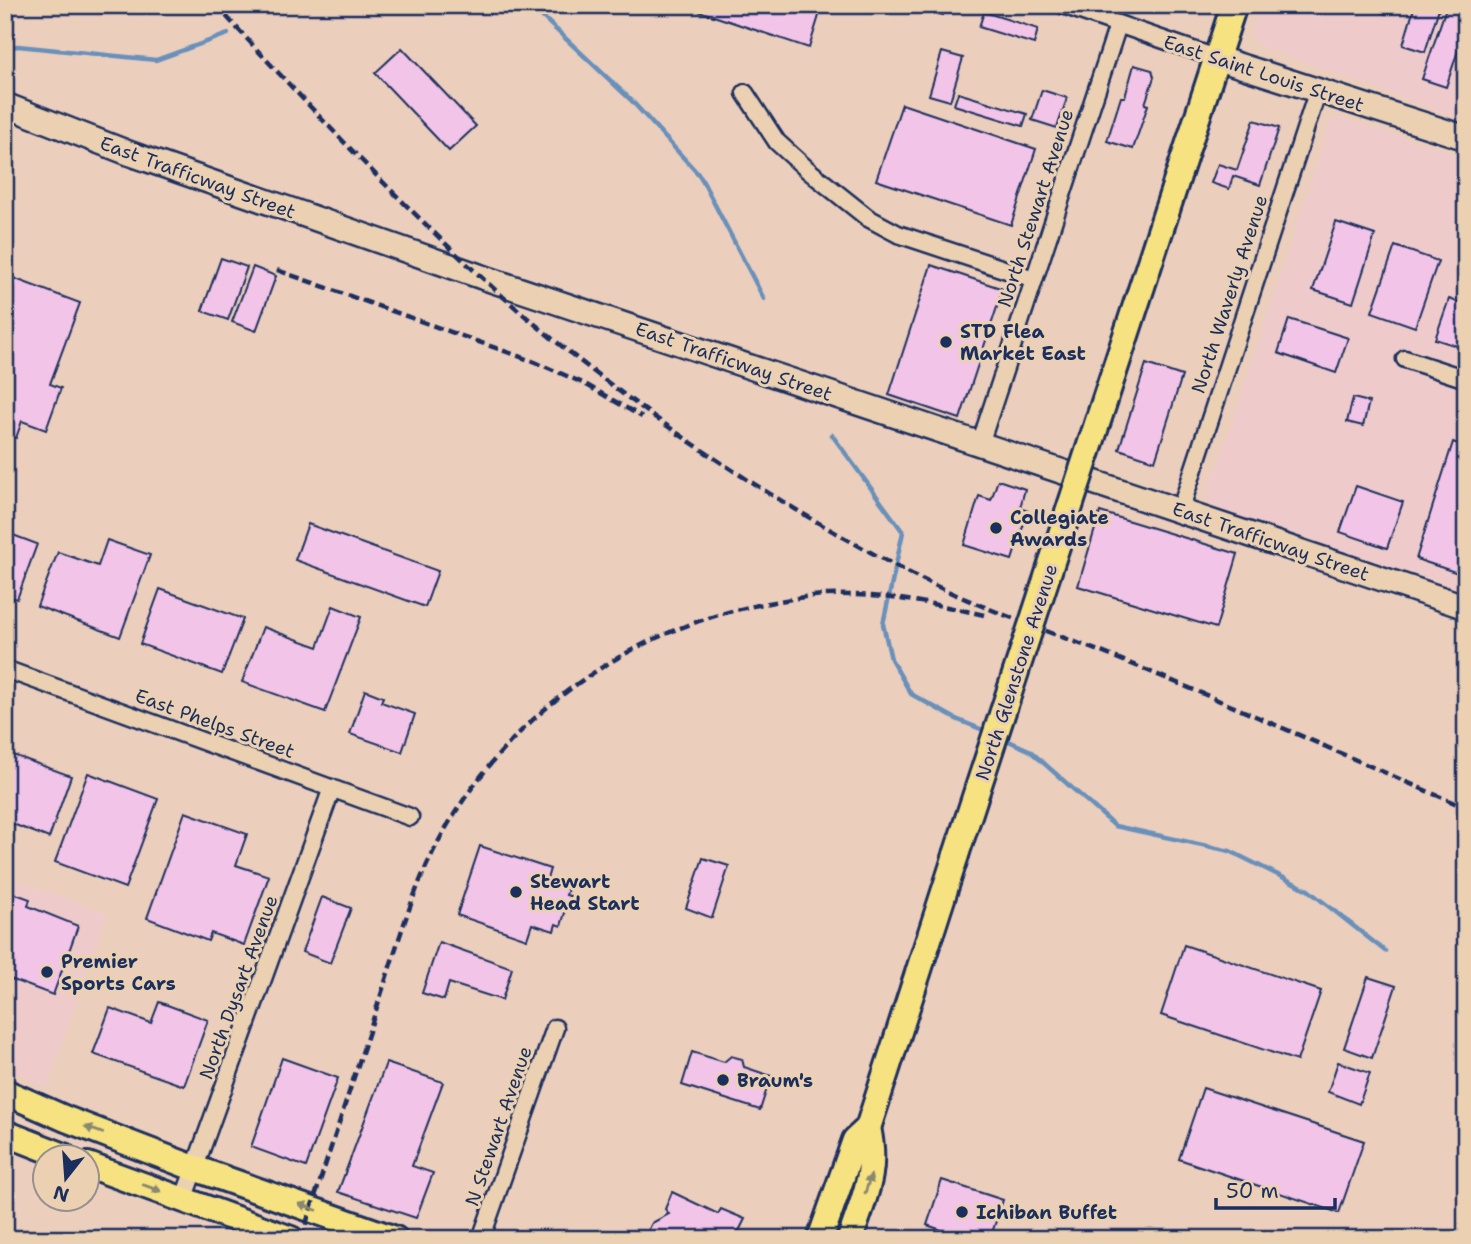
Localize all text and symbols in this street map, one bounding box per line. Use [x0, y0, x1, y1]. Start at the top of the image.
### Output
street label: East Saint Louis Street [1160, 29, 1367, 118]
street label: North Stewart Avenue [992, 106, 1079, 310]
street label: East Trafficway Street [97, 130, 299, 225]
street label: North Waverly Avenue [1186, 192, 1273, 397]
street label: East Trafficway Street [632, 316, 836, 407]
place label: STD Flea Market East [960, 319, 1086, 366]
marker: STD Flea Market East [938, 334, 954, 350]
street label: East Trafficway Street [1169, 496, 1373, 587]
place label: Collegiate Awards [1010, 505, 1109, 552]
marker: Collegiate Awards [988, 520, 1004, 536]
street label: North Glenstone Avenue [970, 561, 1063, 784]
street label: East Phelps Street [132, 683, 298, 764]
place label: Stewart Head Start [530, 869, 640, 916]
marker: Stewart Head Start [508, 884, 524, 900]
street label: North Dysart Avenue [193, 892, 283, 1083]
place label: Premier Sports Cars [61, 949, 176, 996]
marker: Premier Sports Cars [39, 964, 55, 980]
street label: N Stewart Avenue [459, 1043, 538, 1209]
place label: Braum's [737, 1068, 813, 1093]
marker: Braum's [715, 1072, 731, 1088]
one-way arrow [84, 1124, 105, 1135]
north arrow [32, 1142, 102, 1212]
scale bar [1216, 1167, 1334, 1211]
one-way arrow [863, 1173, 874, 1194]
text: 50 m [1226, 1177, 1279, 1205]
text: N [50, 1180, 72, 1208]
one-way arrow [141, 1183, 162, 1194]
place label: Ichiban Buffet [976, 1200, 1117, 1225]
one-way arrow [297, 1201, 318, 1212]
marker: Ichiban Buffet [954, 1204, 970, 1220]

